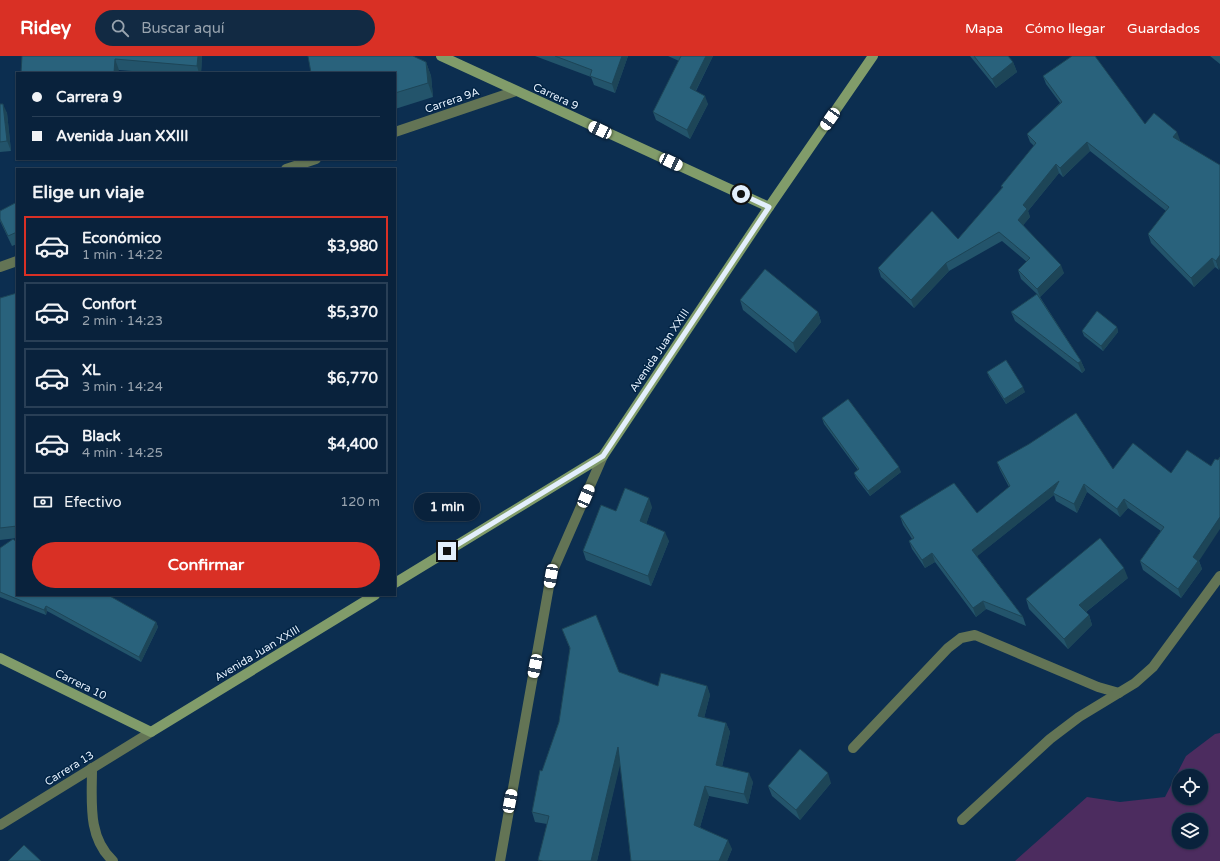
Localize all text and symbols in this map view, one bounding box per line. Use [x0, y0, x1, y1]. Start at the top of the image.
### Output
search box [95, 10, 375, 46]
text: Ridey [20, 17, 71, 39]
icon: search [109, 17, 131, 39]
text: Buscar aquí [141, 19, 225, 37]
text: Mapa [965, 20, 1003, 37]
text: Cómo llegar [1025, 20, 1105, 37]
text: Guardados [1127, 20, 1200, 37]
street label: Carrera 9 [531, 80, 581, 113]
street label: Carrera 9A [423, 85, 481, 116]
text: Carrera 9 [56, 88, 122, 106]
car [818, 106, 842, 132]
car [587, 119, 613, 141]
text: Avenida Juan XXIII [56, 127, 189, 145]
car [658, 151, 684, 173]
text: Elige un viaje [32, 181, 144, 203]
route start [732, 185, 750, 203]
icon: car [34, 228, 70, 264]
text: Económico [82, 229, 161, 247]
text: $3,980 [327, 237, 378, 255]
text: 1 min · 14:22 [82, 247, 163, 263]
icon: car [34, 294, 70, 330]
text: Confort [82, 295, 136, 313]
text: $5,370 [327, 303, 378, 321]
street label: Avenida Juan XXIII [627, 306, 692, 394]
text: 2 min · 14:23 [82, 313, 163, 329]
icon: car [34, 360, 70, 396]
text: XL [82, 361, 101, 379]
text: $6,770 [327, 369, 378, 387]
text: 3 min · 14:24 [82, 379, 163, 395]
icon: car [34, 426, 70, 462]
text: Black [82, 427, 121, 445]
text: $4,400 [327, 435, 378, 453]
text: 4 min · 14:25 [82, 445, 163, 461]
car [576, 483, 596, 509]
icon: cash [32, 491, 54, 513]
text: Efectivo [64, 493, 122, 511]
callout: 1 min [414, 493, 480, 521]
text: 120 m [340, 494, 380, 510]
text: 1 min [430, 499, 464, 515]
button: Confirmar [32, 542, 380, 588]
route end [438, 542, 456, 560]
car [543, 563, 559, 589]
street label: Avenida Juan XXIII [212, 623, 302, 684]
car [527, 653, 543, 679]
street label: Carrera 10 [53, 666, 109, 702]
street label: Carrera 13 [42, 748, 96, 789]
map controls [1172, 769, 1208, 849]
button: locate [1172, 769, 1208, 805]
car [502, 788, 518, 814]
button: layers [1172, 813, 1208, 849]

